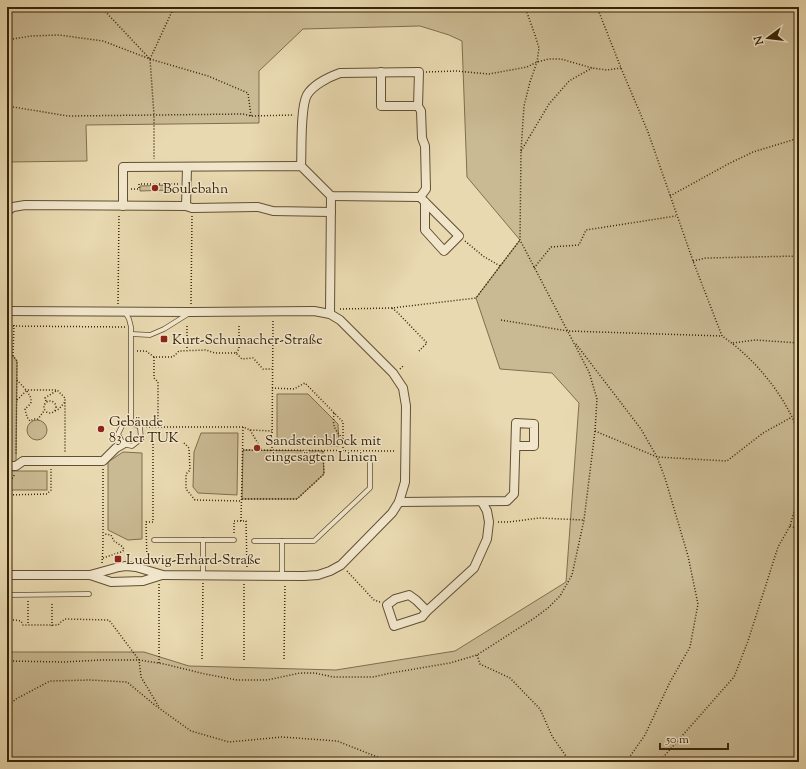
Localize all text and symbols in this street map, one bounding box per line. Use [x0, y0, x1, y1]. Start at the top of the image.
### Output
north arrow [748, 18, 788, 58]
text: N [750, 34, 768, 48]
place label: Boulebahn [163, 180, 228, 200]
marker: Boulebahn [150, 183, 160, 193]
place label: Kurt-Schumacher-Straße [172, 331, 323, 351]
marker: Kurt-Schumacher-Straße [159, 334, 169, 344]
place label: Gebäude 83 der TUK [109, 413, 179, 449]
marker: Gebäude 83 der TUK [96, 424, 106, 434]
place label: Sandsteinblock mit eingesägten Linien [265, 432, 381, 468]
marker: Sandsteinblock mit eingesägten Linien [252, 443, 262, 453]
place label: Ludwig-Erhard-Straße [126, 551, 261, 571]
marker: Ludwig-Erhard-Straße [113, 554, 123, 564]
scale bar [660, 725, 728, 751]
text: 50 m [665, 731, 689, 749]

